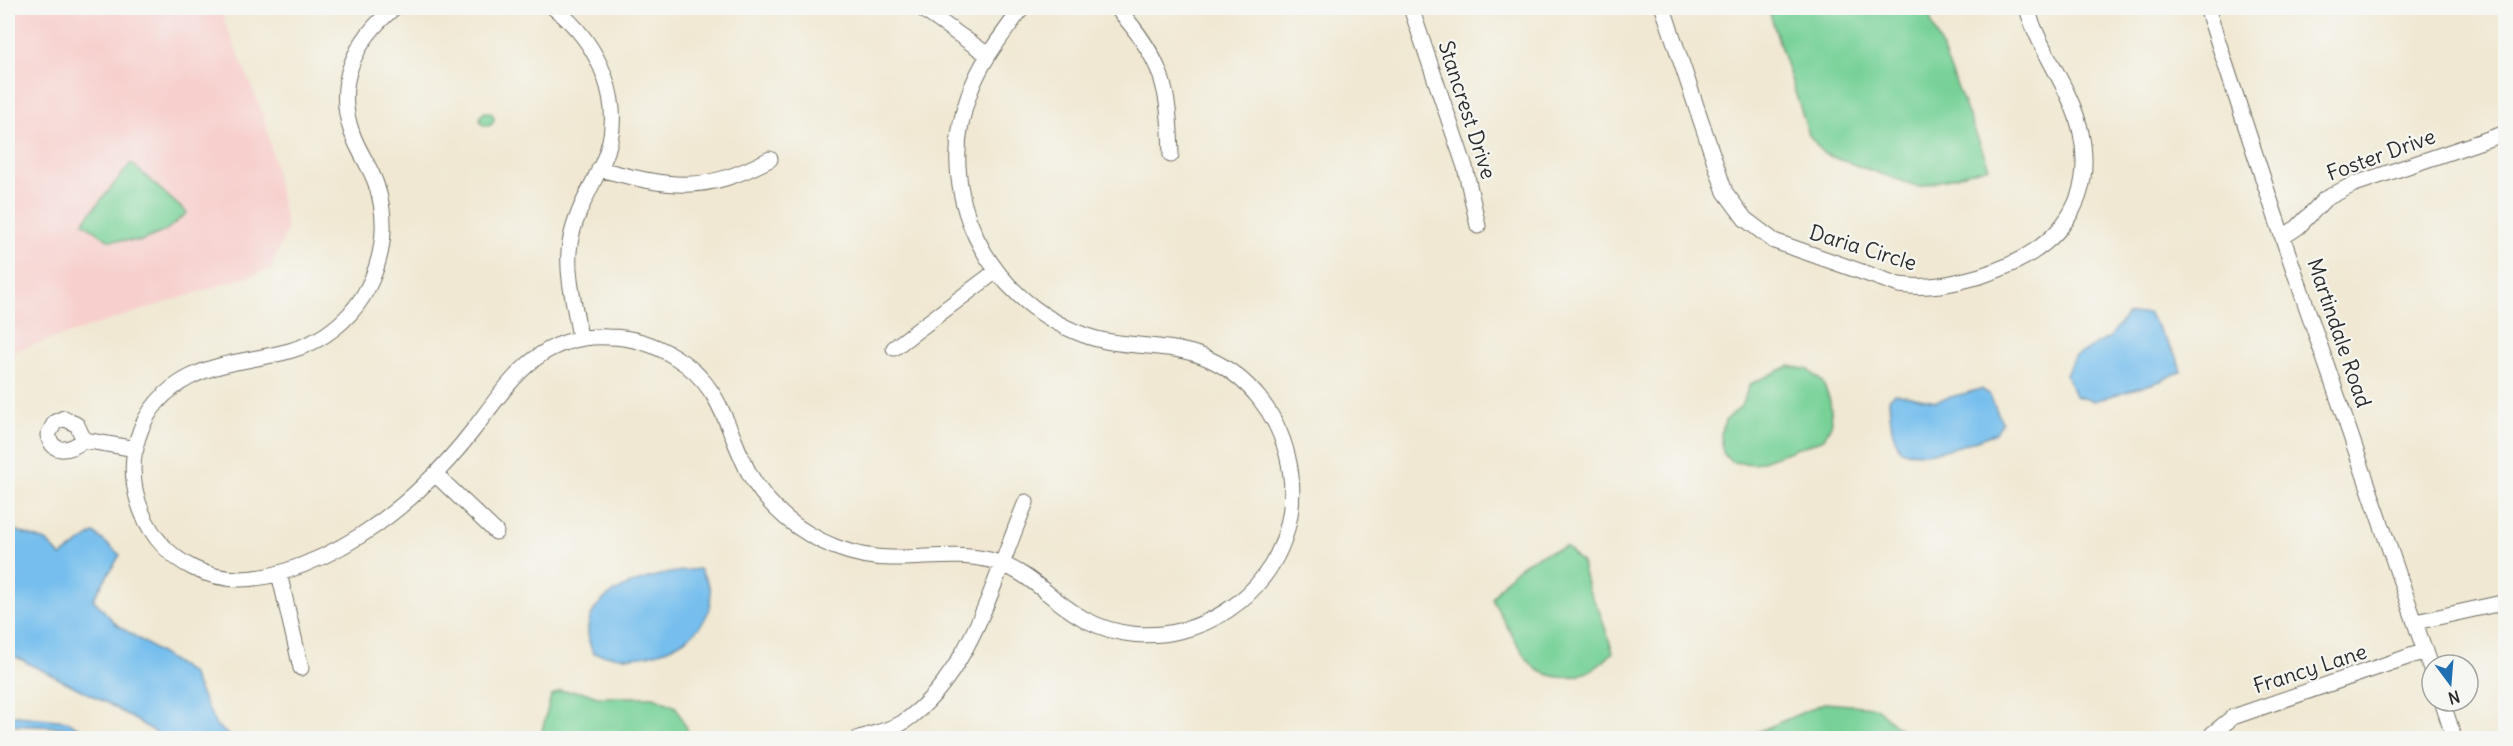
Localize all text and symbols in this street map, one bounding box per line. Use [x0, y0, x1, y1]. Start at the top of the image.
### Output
street label: Stancrest Drive [1432, 37, 1503, 182]
street label: Foster Drive [2323, 122, 2439, 187]
street label: Daria Circle [1806, 218, 1920, 277]
street label: Martindale Road [2301, 255, 2378, 411]
street label: Francy Lane [2250, 637, 2370, 700]
north arrow [2420, 653, 2480, 713]
text: N [2446, 686, 2462, 709]

